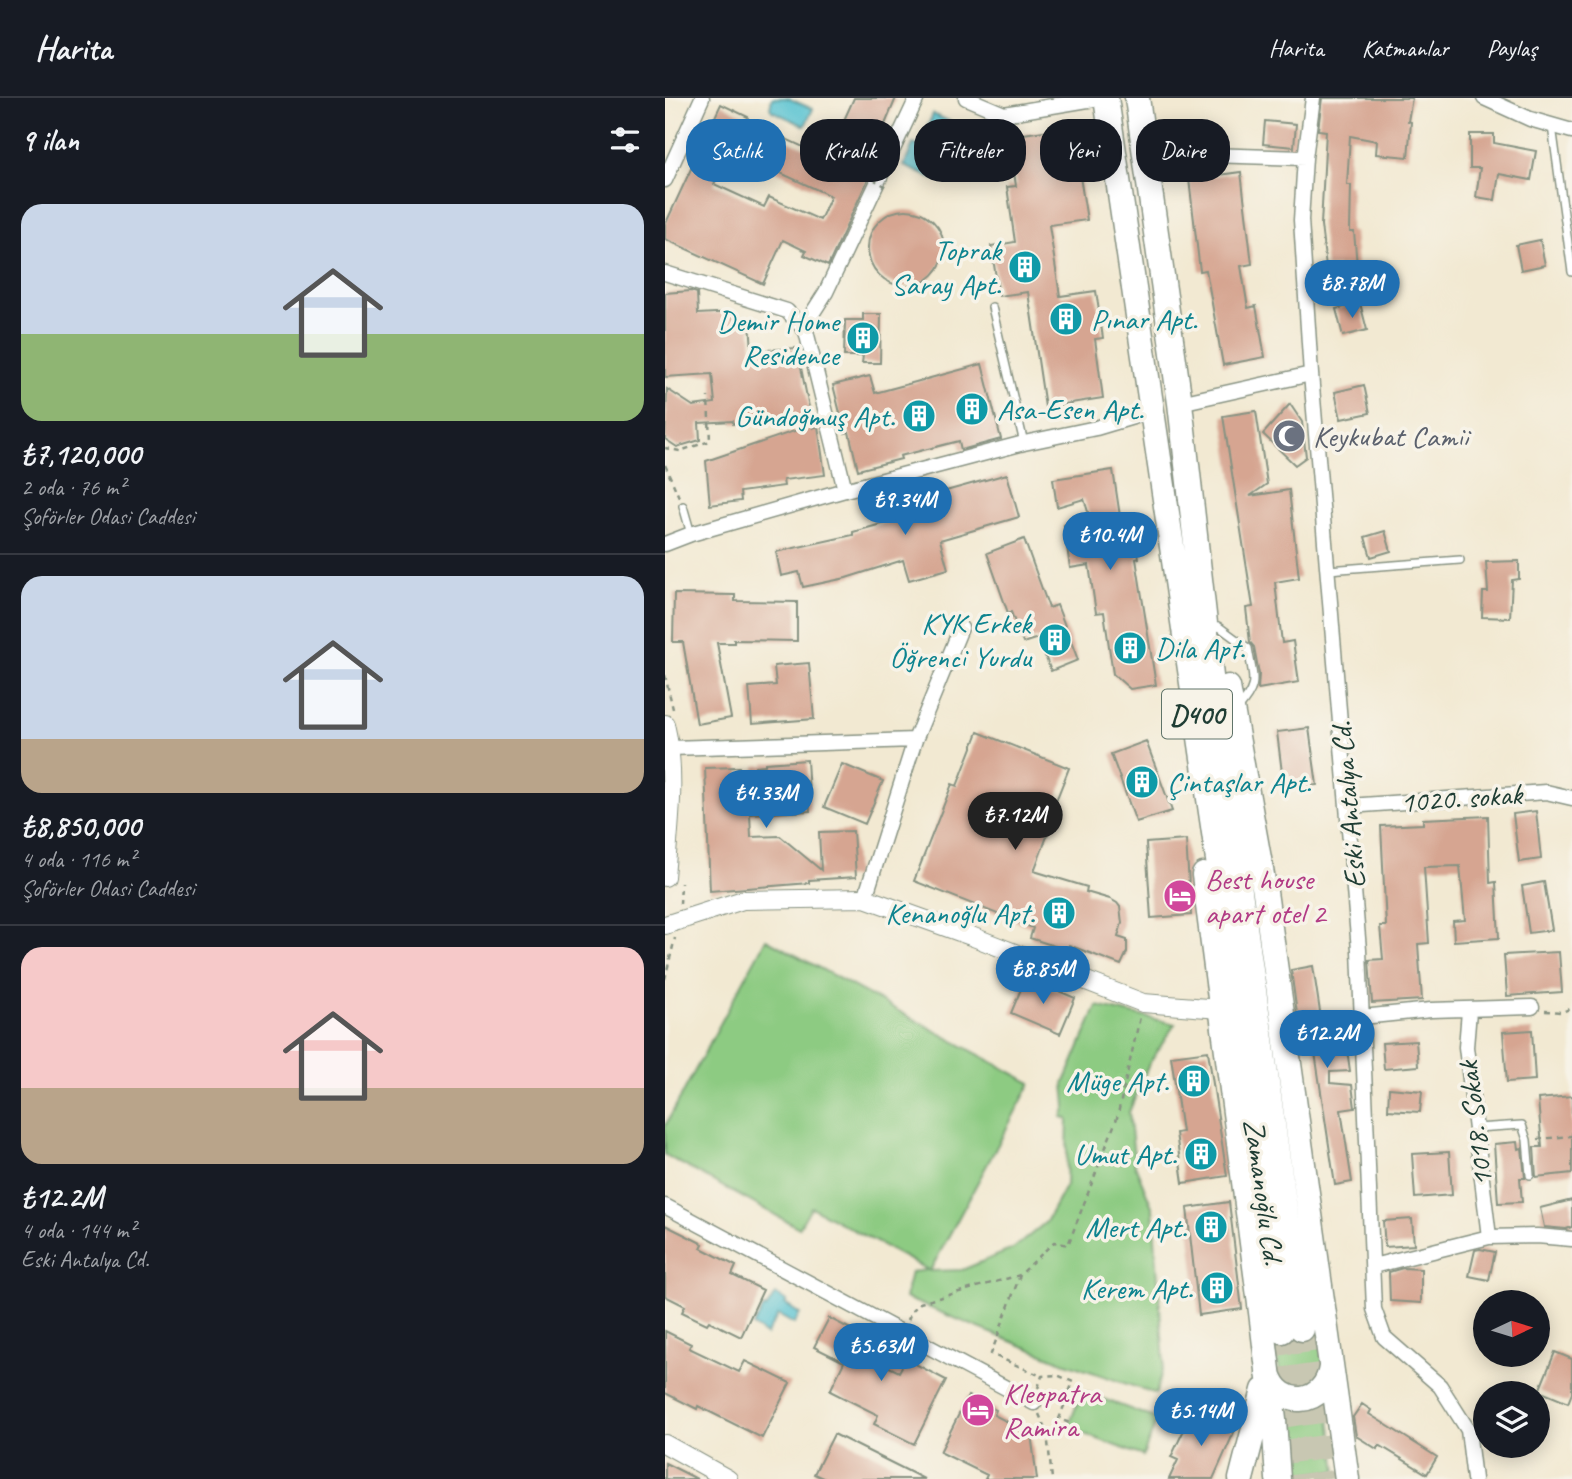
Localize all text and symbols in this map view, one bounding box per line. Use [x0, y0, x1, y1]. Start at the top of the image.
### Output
text: Harita [35, 27, 112, 69]
text: Harita [1269, 33, 1324, 63]
text: Katmanlar [1362, 33, 1449, 63]
text: Paylaş [1487, 33, 1537, 63]
chip: Satılık [686, 119, 786, 182]
chip: Kiralık [800, 119, 900, 182]
chip: Filtreler [914, 119, 1026, 182]
chip: Yeni [1040, 119, 1122, 182]
chip: Daire [1136, 119, 1230, 182]
text: 9 ilan [21, 121, 79, 159]
icon: filters [606, 121, 644, 159]
place label: Toprak Saray Apt. [891, 231, 1003, 303]
building icon: Toprak Saray Apt. [1006, 248, 1044, 286]
icon: home [270, 250, 396, 376]
pin: ₺8.78M [1295, 260, 1409, 320]
text: ₺8.78M [1321, 268, 1383, 297]
building icon: Pınar Apt. [1047, 300, 1085, 338]
place label: Pınar Apt. [1091, 300, 1198, 338]
place label: Demir Home Residence [717, 302, 841, 374]
building icon: Demir Home Residence [844, 319, 882, 357]
building icon: Asa-Esen Apt. [953, 390, 991, 428]
place label: Asa-Esen Apt. [997, 390, 1144, 428]
place label: Gündoğmuş Apt. [735, 397, 895, 435]
building icon: Gündoğmuş Apt. [900, 397, 938, 435]
mosque icon: Keykubat Camii [1270, 417, 1308, 455]
place label: Keykubat Camii [1313, 417, 1472, 455]
text: ₺7,120,000 [21, 435, 141, 473]
text: 2 oda · 76 m² [21, 473, 125, 502]
pin: ₺9.34M [848, 478, 962, 537]
text: ₺9.34M [874, 485, 936, 514]
text: Şoförler Odasi Caddesi [21, 502, 195, 531]
pin: ₺10.4M [1053, 512, 1167, 572]
text: ₺10.4M [1079, 520, 1141, 549]
place label: KYK Erkek Öğrenci Yurdu [889, 604, 1033, 676]
building icon: KYK Erkek Öğrenci Yurdu [1036, 621, 1074, 659]
icon: home [270, 622, 396, 748]
building icon: Dila Apt. [1111, 629, 1149, 667]
place label: Dila Apt. [1155, 629, 1245, 667]
road number: D400 [1162, 690, 1232, 738]
street label: Eski Antalya Cd. [1322, 720, 1374, 890]
building icon: Çintaşlar Apt. [1123, 763, 1161, 801]
place label: Çintaşlar Apt. [1167, 763, 1311, 801]
pin: ₺4.33M [709, 770, 823, 830]
street label: 1020. sokak [1399, 775, 1525, 821]
text: ₺4.33M [735, 778, 797, 807]
pin: ₺7.12M [958, 792, 1072, 852]
text: ₺7.12M [984, 800, 1046, 829]
text: ₺8,850,000 [21, 807, 140, 845]
text: 4 oda · 116 m² [21, 845, 136, 874]
place label: Best house apart otel 2 [1205, 860, 1328, 932]
text: Şoförler Odasi Caddesi [21, 874, 195, 903]
hotel icon: Best house apart otel 2 [1161, 877, 1199, 915]
place label: Kenanoğlu Apt. [886, 894, 1035, 932]
building icon: Kenanoğlu Apt. [1040, 894, 1078, 932]
pin: ₺8.85M [986, 946, 1100, 1006]
text: ₺8.85M [1012, 954, 1074, 983]
icon: home [270, 993, 396, 1119]
pin: ₺12.2M [1270, 1010, 1384, 1070]
text: ₺12.2M [1296, 1018, 1358, 1047]
street label: 1018. Sokak [1448, 1057, 1502, 1189]
place label: Müge Apt. [1066, 1062, 1169, 1100]
building icon: Müge Apt. [1175, 1062, 1213, 1100]
street label: Zamanoğlu Cd. [1235, 1117, 1293, 1268]
place label: Umut Apt. [1074, 1135, 1177, 1173]
building icon: Umut Apt. [1182, 1135, 1220, 1173]
text: ₺12.2M [21, 1178, 103, 1216]
place label: Mert Apt. [1085, 1208, 1187, 1246]
building icon: Mert Apt. [1192, 1208, 1230, 1246]
text: 4 oda · 144 m² [21, 1216, 136, 1245]
text: Eski Antalya Cd. [21, 1245, 149, 1274]
place label: Kerem Apt. [1081, 1269, 1193, 1307]
building icon: Kerem Apt. [1198, 1269, 1236, 1307]
north arrow [1473, 1290, 1551, 1367]
map controls [1473, 1290, 1550, 1458]
pin: ₺5.63M [824, 1324, 938, 1383]
text: ₺5.63M [850, 1331, 912, 1360]
place label: Kleopatra Ramira [1003, 1374, 1103, 1446]
button: layers [1473, 1381, 1550, 1458]
pin: ₺5.14M [1144, 1388, 1258, 1448]
hotel icon: Kleopatra Ramira [959, 1391, 997, 1429]
text: ₺5.14M [1170, 1396, 1232, 1425]

